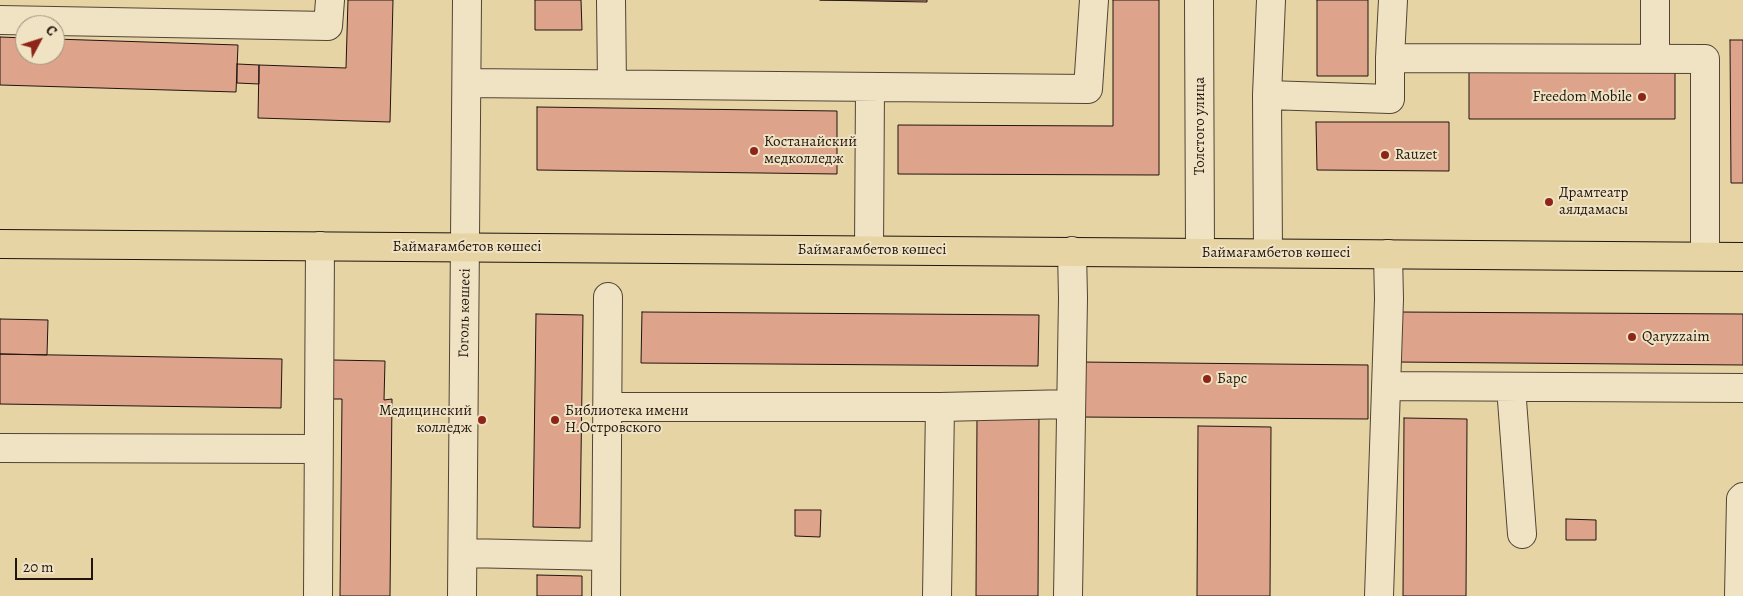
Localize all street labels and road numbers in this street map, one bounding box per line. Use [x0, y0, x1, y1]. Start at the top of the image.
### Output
street label: Толстого улица [1191, 77, 1209, 175]
street label: Баймағамбетов көшесі [392, 238, 542, 256]
street label: Баймағамбетов көшесі [797, 241, 947, 259]
street label: Баймағамбетов көшесі [1201, 244, 1351, 262]
street label: Гоголь көшесі [455, 268, 475, 358]

